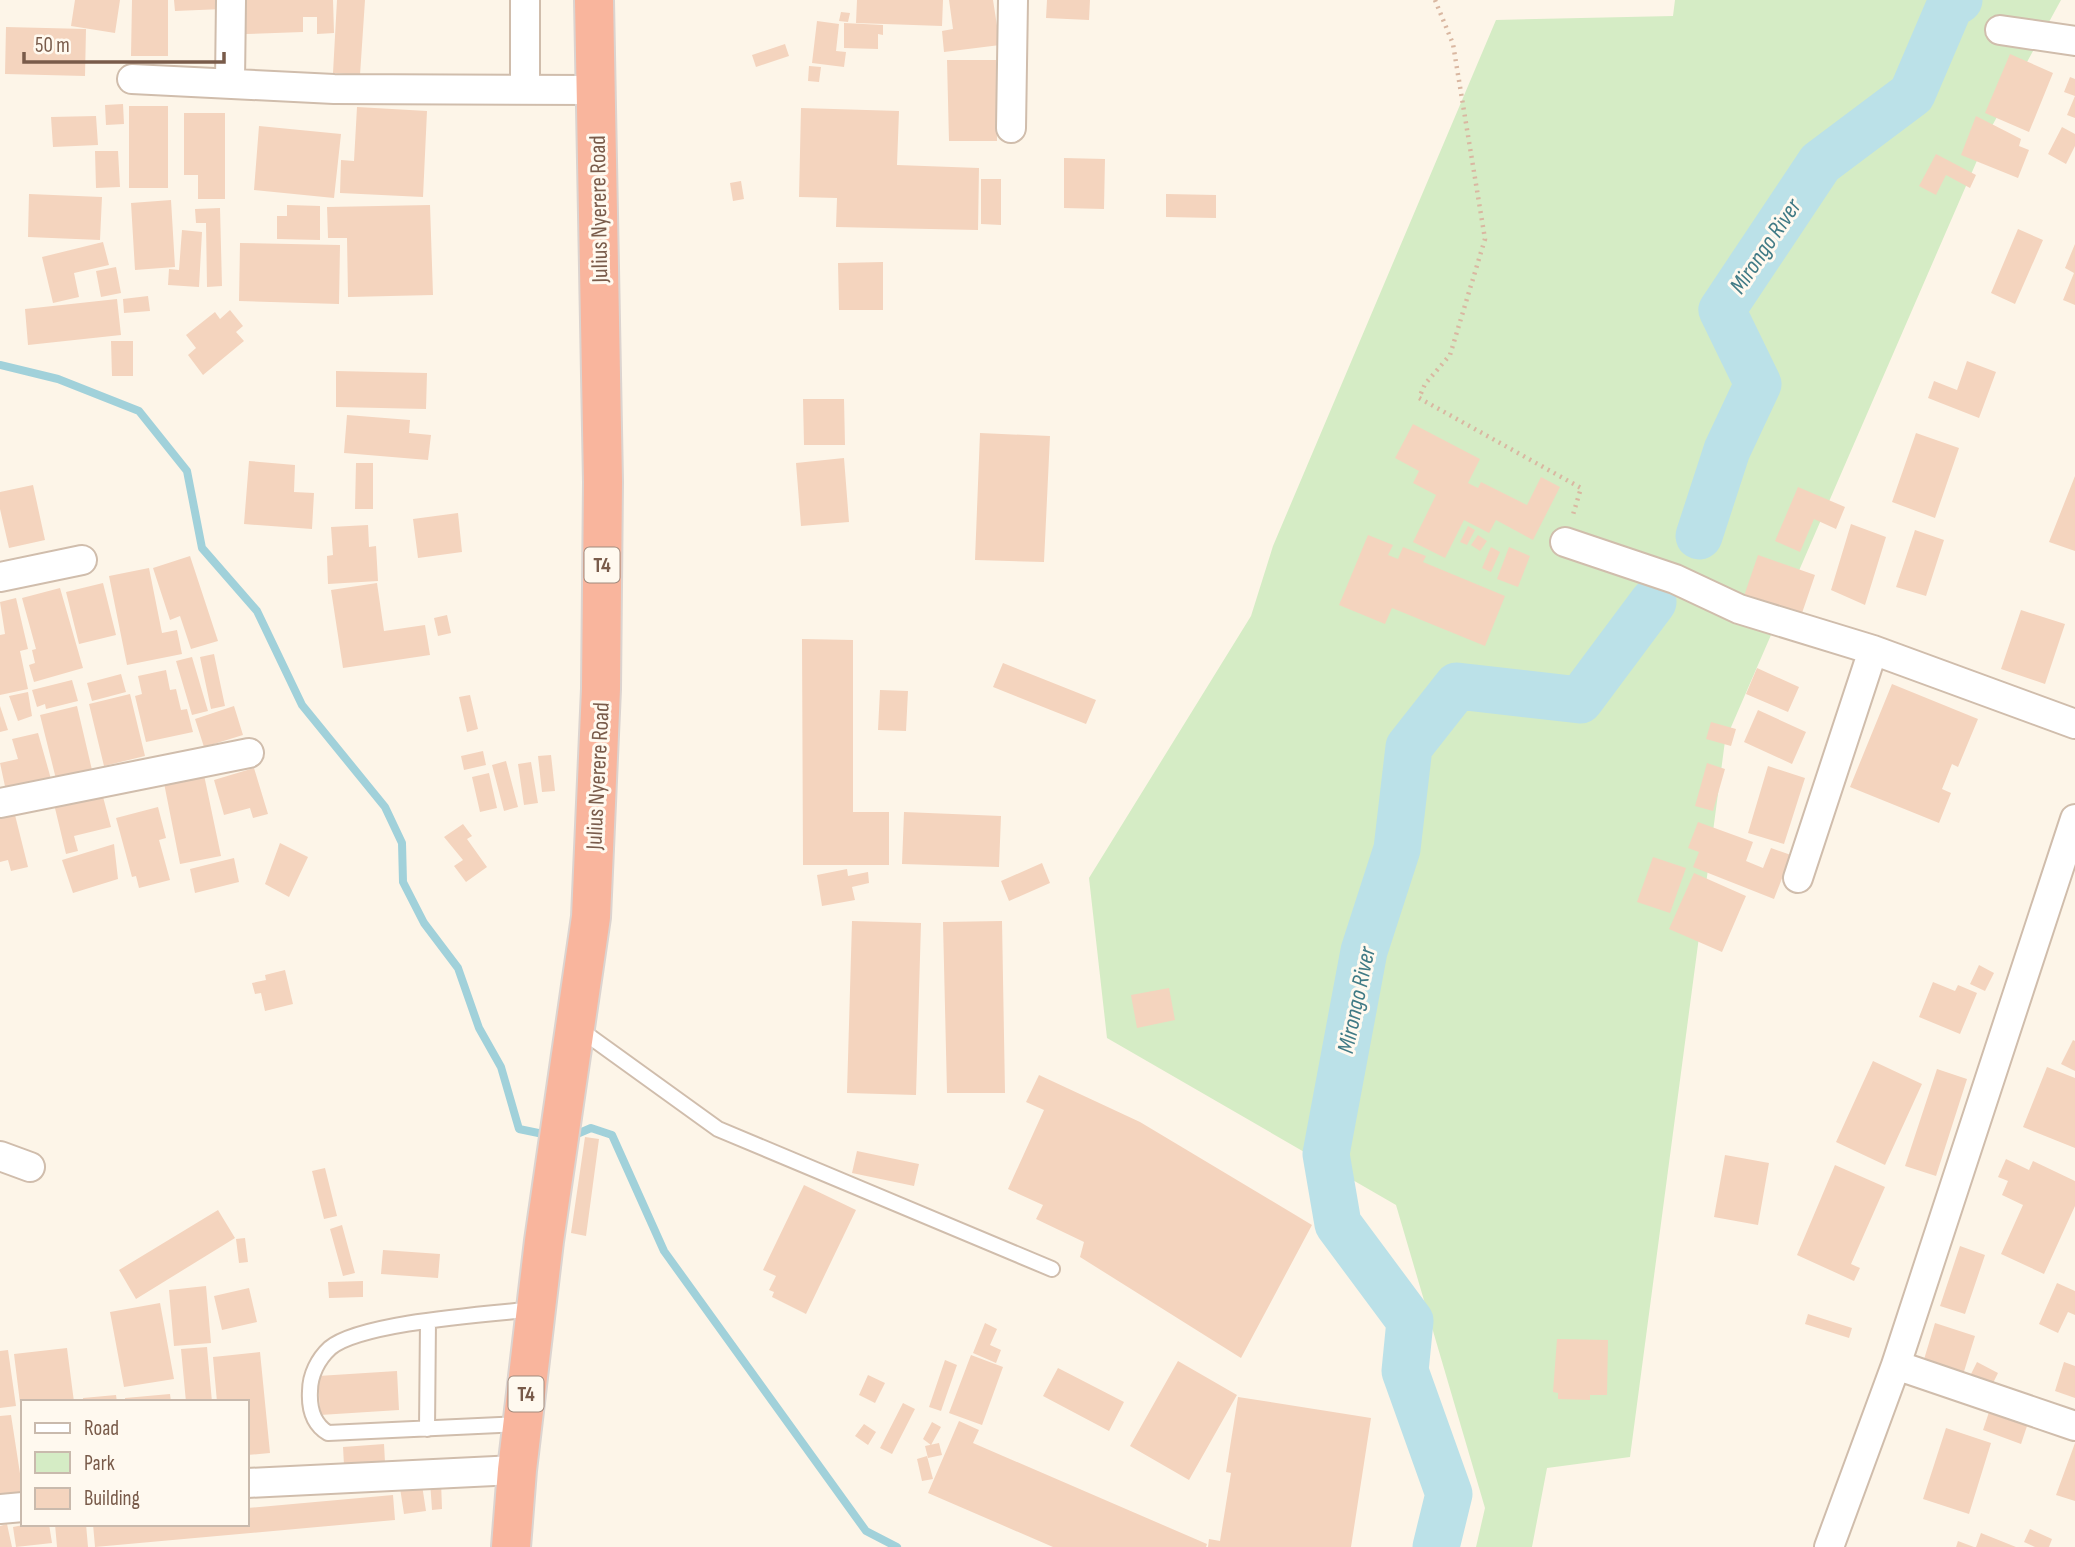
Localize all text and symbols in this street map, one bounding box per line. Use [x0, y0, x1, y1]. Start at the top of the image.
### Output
scale bar [24, 21, 224, 65]
text: 50 m [35, 33, 70, 58]
street label: Julius Nyerere Road [584, 135, 614, 284]
water label: Mirongo River [1723, 192, 1808, 299]
road number: T4 [584, 548, 620, 582]
street label: Julius Nyerere Road [580, 702, 616, 851]
water label: Mirongo River [1331, 943, 1382, 1056]
road number: T4 [508, 1376, 544, 1412]
legend [21, 1400, 248, 1526]
text: Road [84, 1416, 119, 1441]
text: Park [84, 1451, 115, 1476]
text: Building [84, 1486, 140, 1511]

